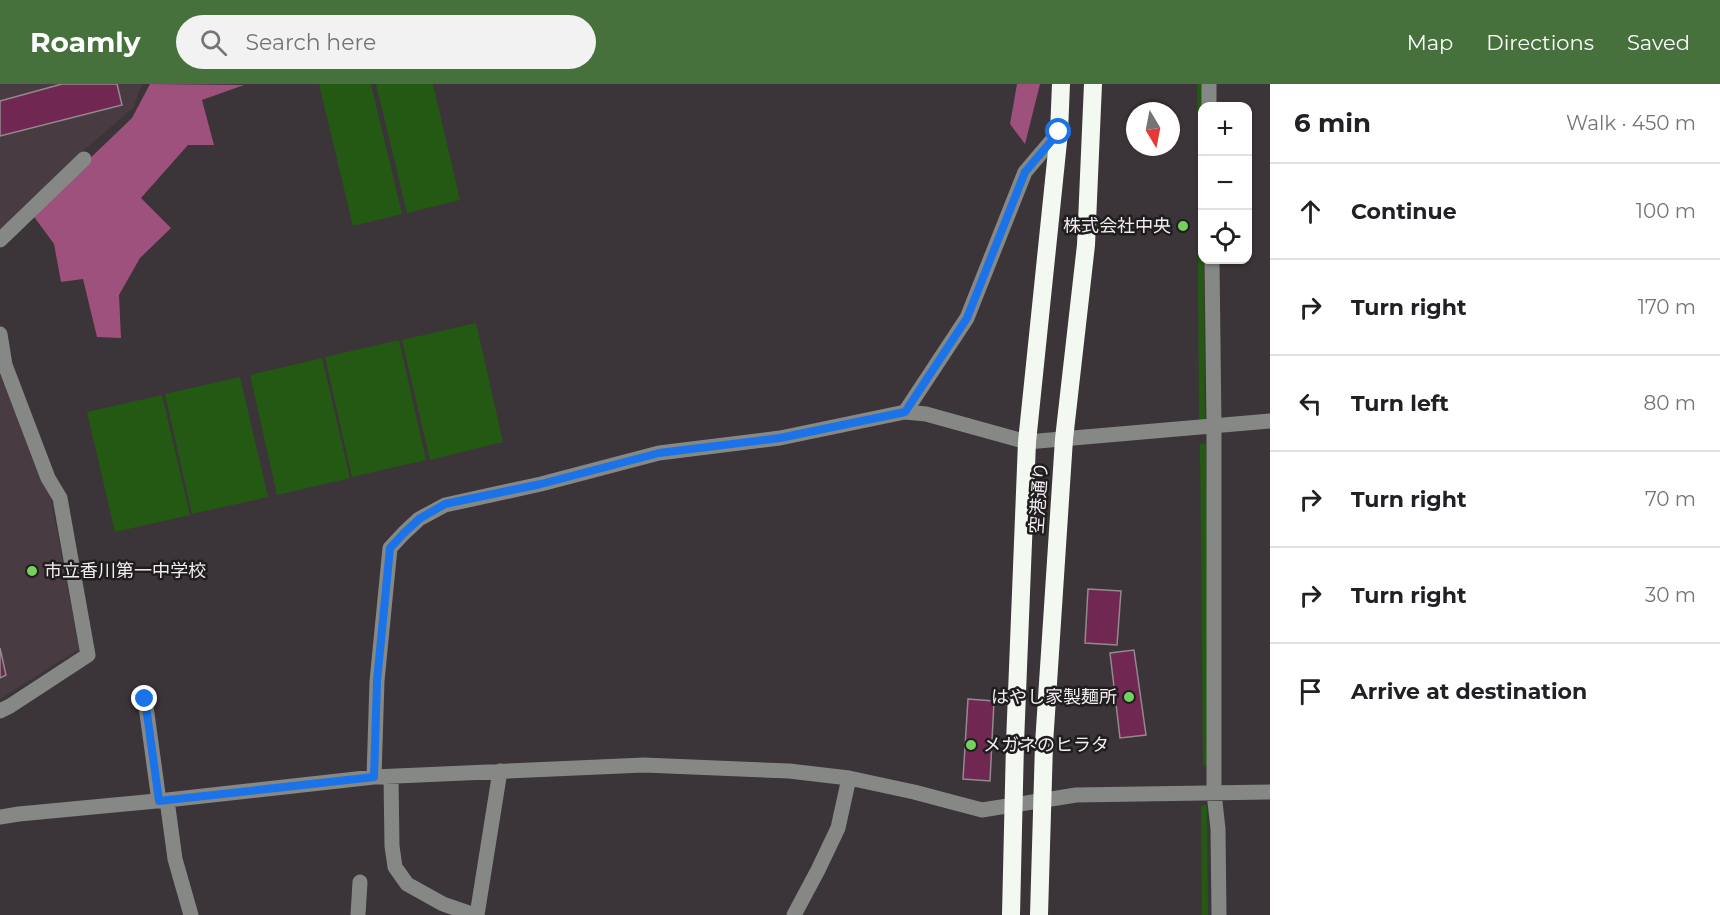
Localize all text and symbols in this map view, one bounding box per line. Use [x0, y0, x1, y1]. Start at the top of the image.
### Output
search box [176, 15, 596, 69]
text: Roamly [30, 25, 140, 59]
icon: search [197, 26, 230, 59]
text: Search here [245, 29, 376, 56]
text: Map [1407, 30, 1453, 55]
text: Directions [1486, 30, 1594, 55]
text: Saved [1627, 30, 1690, 55]
north arrow [1126, 102, 1180, 156]
map controls [1198, 102, 1252, 264]
button: + [1198, 102, 1252, 156]
text: 6 min [1294, 107, 1371, 139]
text: Walk · 450 m [1566, 111, 1696, 135]
route start [1045, 118, 1071, 144]
button: − [1198, 156, 1252, 210]
icon: ahead [1294, 195, 1327, 228]
text: Continue [1351, 198, 1457, 225]
text: 100 m [1636, 199, 1696, 223]
button: locate [1198, 210, 1252, 264]
place label: 株式会社中央 [1063, 215, 1171, 237]
marker: 株式会社中央 [1176, 219, 1190, 233]
icon: right [1294, 291, 1327, 324]
text: Turn right [1351, 294, 1466, 321]
text: 170 m [1638, 295, 1696, 319]
icon: left [1294, 387, 1327, 420]
text: Turn left [1351, 390, 1449, 417]
text: 80 m [1644, 391, 1696, 415]
street label: 空港通り [1026, 461, 1052, 535]
icon: right [1294, 483, 1327, 516]
text: Turn right [1351, 486, 1466, 513]
text: 70 m [1645, 487, 1696, 511]
place label: 市立香川第一中学校 [44, 560, 206, 582]
marker: 市立香川第一中学校 [25, 564, 39, 578]
icon: right [1294, 579, 1327, 612]
text: Turn right [1351, 582, 1466, 609]
text: 30 m [1645, 583, 1696, 607]
icon: arrive [1294, 675, 1327, 708]
text: Arrive at destination [1351, 678, 1587, 705]
route end [131, 685, 157, 711]
place label: はやし家製麺所 [991, 686, 1117, 708]
marker: はやし家製麺所 [1122, 690, 1136, 704]
place label: メガネのヒラタ [983, 734, 1109, 756]
marker: メガネのヒラタ [964, 738, 978, 752]

